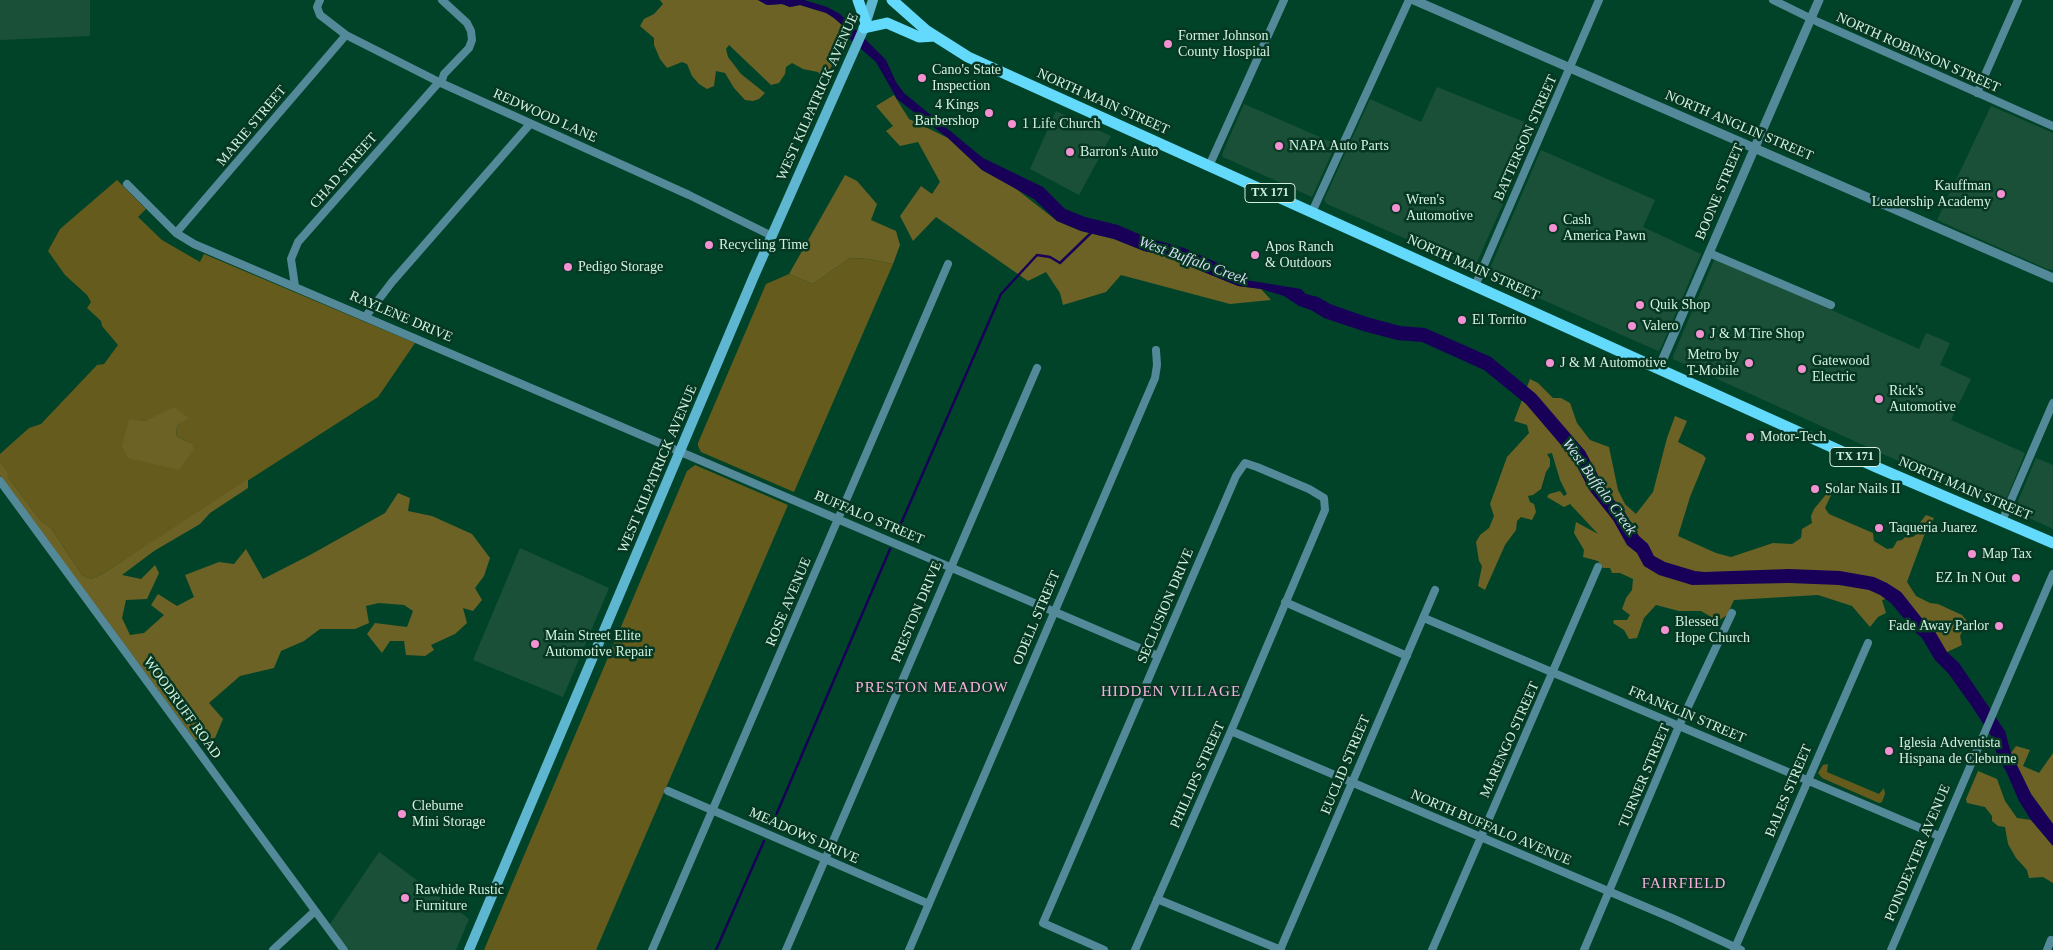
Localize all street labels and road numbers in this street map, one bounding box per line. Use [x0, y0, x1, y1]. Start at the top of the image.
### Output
street label: NORTH ROBINSON STREET [1834, 9, 2002, 97]
street label: WEST KILPATRICK AVENUE [773, 11, 863, 183]
street label: NORTH MAIN STREET [1034, 65, 1172, 139]
street label: BATTERSON STREET [1491, 73, 1561, 203]
street label: MARIE STREET [213, 82, 291, 170]
street label: REDWOOD LANE [490, 85, 600, 147]
street label: NORTH ANGLIN STREET [1662, 87, 1816, 165]
street label: CHAD STREET [307, 130, 381, 212]
street label: BOONE STREET [1692, 141, 1748, 243]
road number: TX 171 [1245, 184, 1295, 202]
street label: NORTH MAIN STREET [1404, 231, 1542, 305]
street label: RAYLENE DRIVE [347, 288, 455, 346]
street label: WEST KILPATRICK AVENUE [615, 382, 701, 556]
road number: TX 171 [1830, 448, 1880, 467]
street label: NORTH MAIN STREET [1896, 453, 2034, 525]
street label: BUFFALO STREET [812, 487, 926, 549]
street label: SECLUSION DRIVE [1134, 546, 1198, 666]
street label: ROSE AVENUE [763, 555, 815, 649]
street label: PRESTON DRIVE [888, 559, 946, 665]
street label: ODELL STREET [1010, 568, 1064, 668]
street label: WOODRUFF ROAD [139, 654, 225, 762]
street label: MARENGO STREET [1477, 679, 1543, 801]
street label: FRANKLIN STREET [1626, 683, 1748, 747]
street label: EUCLID STREET [1318, 713, 1374, 817]
street label: PHILLIPS STREET [1167, 719, 1229, 831]
street label: TURNER STREET [1616, 722, 1674, 830]
street label: BALES STREET [1762, 742, 1816, 840]
street label: POINDEXTER AVENUE [1882, 782, 1954, 924]
street label: NORTH BUFFALO AVENUE [1408, 786, 1574, 870]
street label: MEADOWS DRIVE [746, 804, 862, 868]

